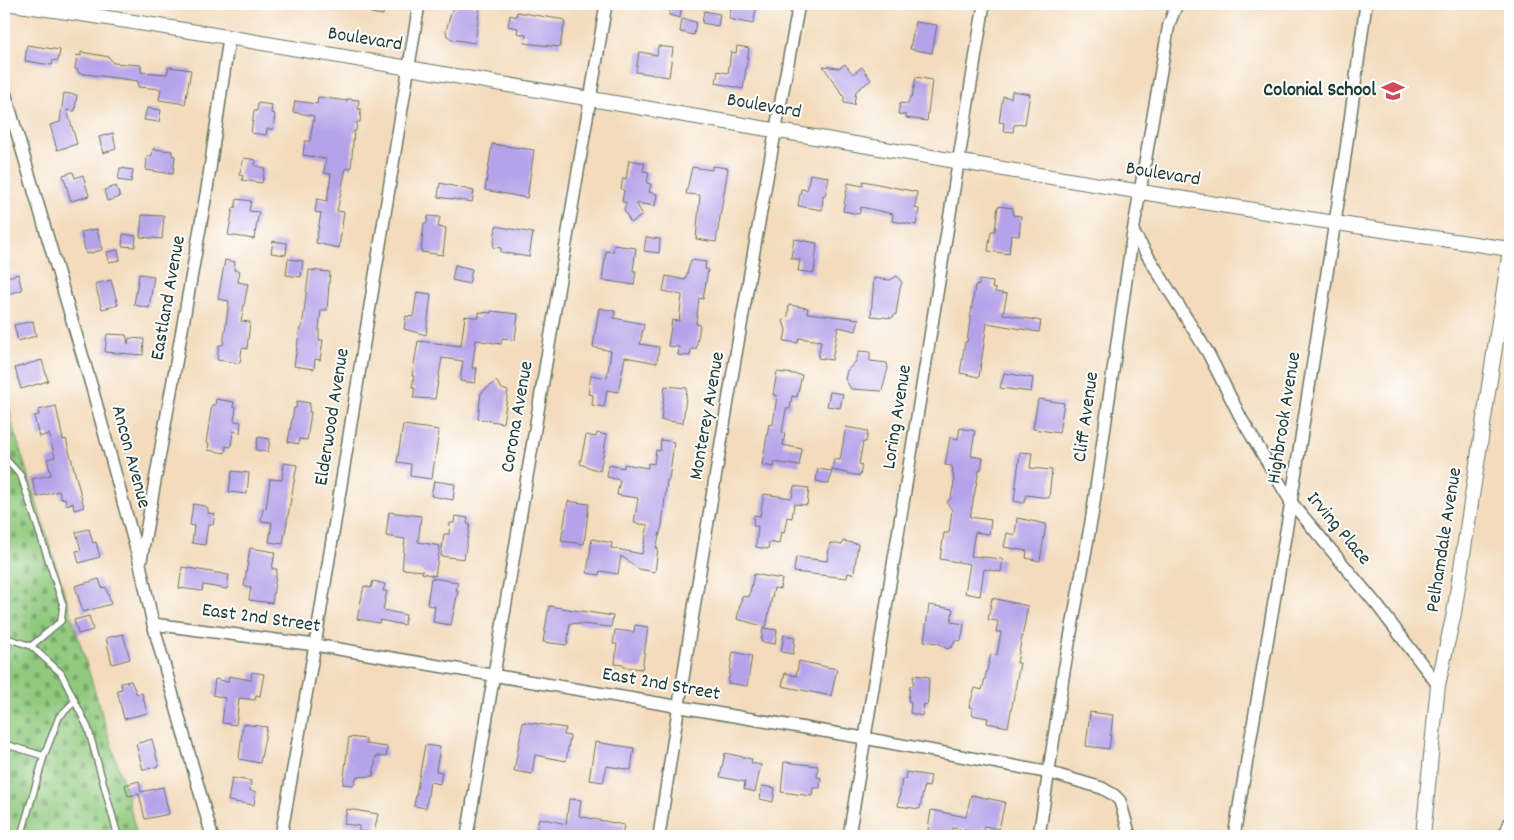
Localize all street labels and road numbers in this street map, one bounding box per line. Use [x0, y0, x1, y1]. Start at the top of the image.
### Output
street label: Boulevard [326, 20, 404, 60]
street label: Boulevard [725, 87, 803, 127]
street label: Boulevard [1124, 155, 1202, 195]
street label: Eastland Avenue [144, 233, 194, 363]
street label: Elderwood Avenue [308, 346, 358, 488]
street label: Monterey Avenue [683, 350, 733, 482]
street label: Highbrook Avenue [1261, 350, 1309, 486]
street label: Corona Avenue [494, 359, 542, 475]
street label: Loring Avenue [876, 363, 920, 471]
street label: Cliff Avenue [1067, 370, 1107, 464]
street label: Ancon Avenue [103, 402, 157, 512]
street label: Pelhamdale Avenue [1420, 465, 1470, 615]
street label: Irving Place [1299, 486, 1377, 572]
street label: East 2nd Street [200, 597, 322, 641]
street label: East 2nd Street [600, 661, 722, 709]

